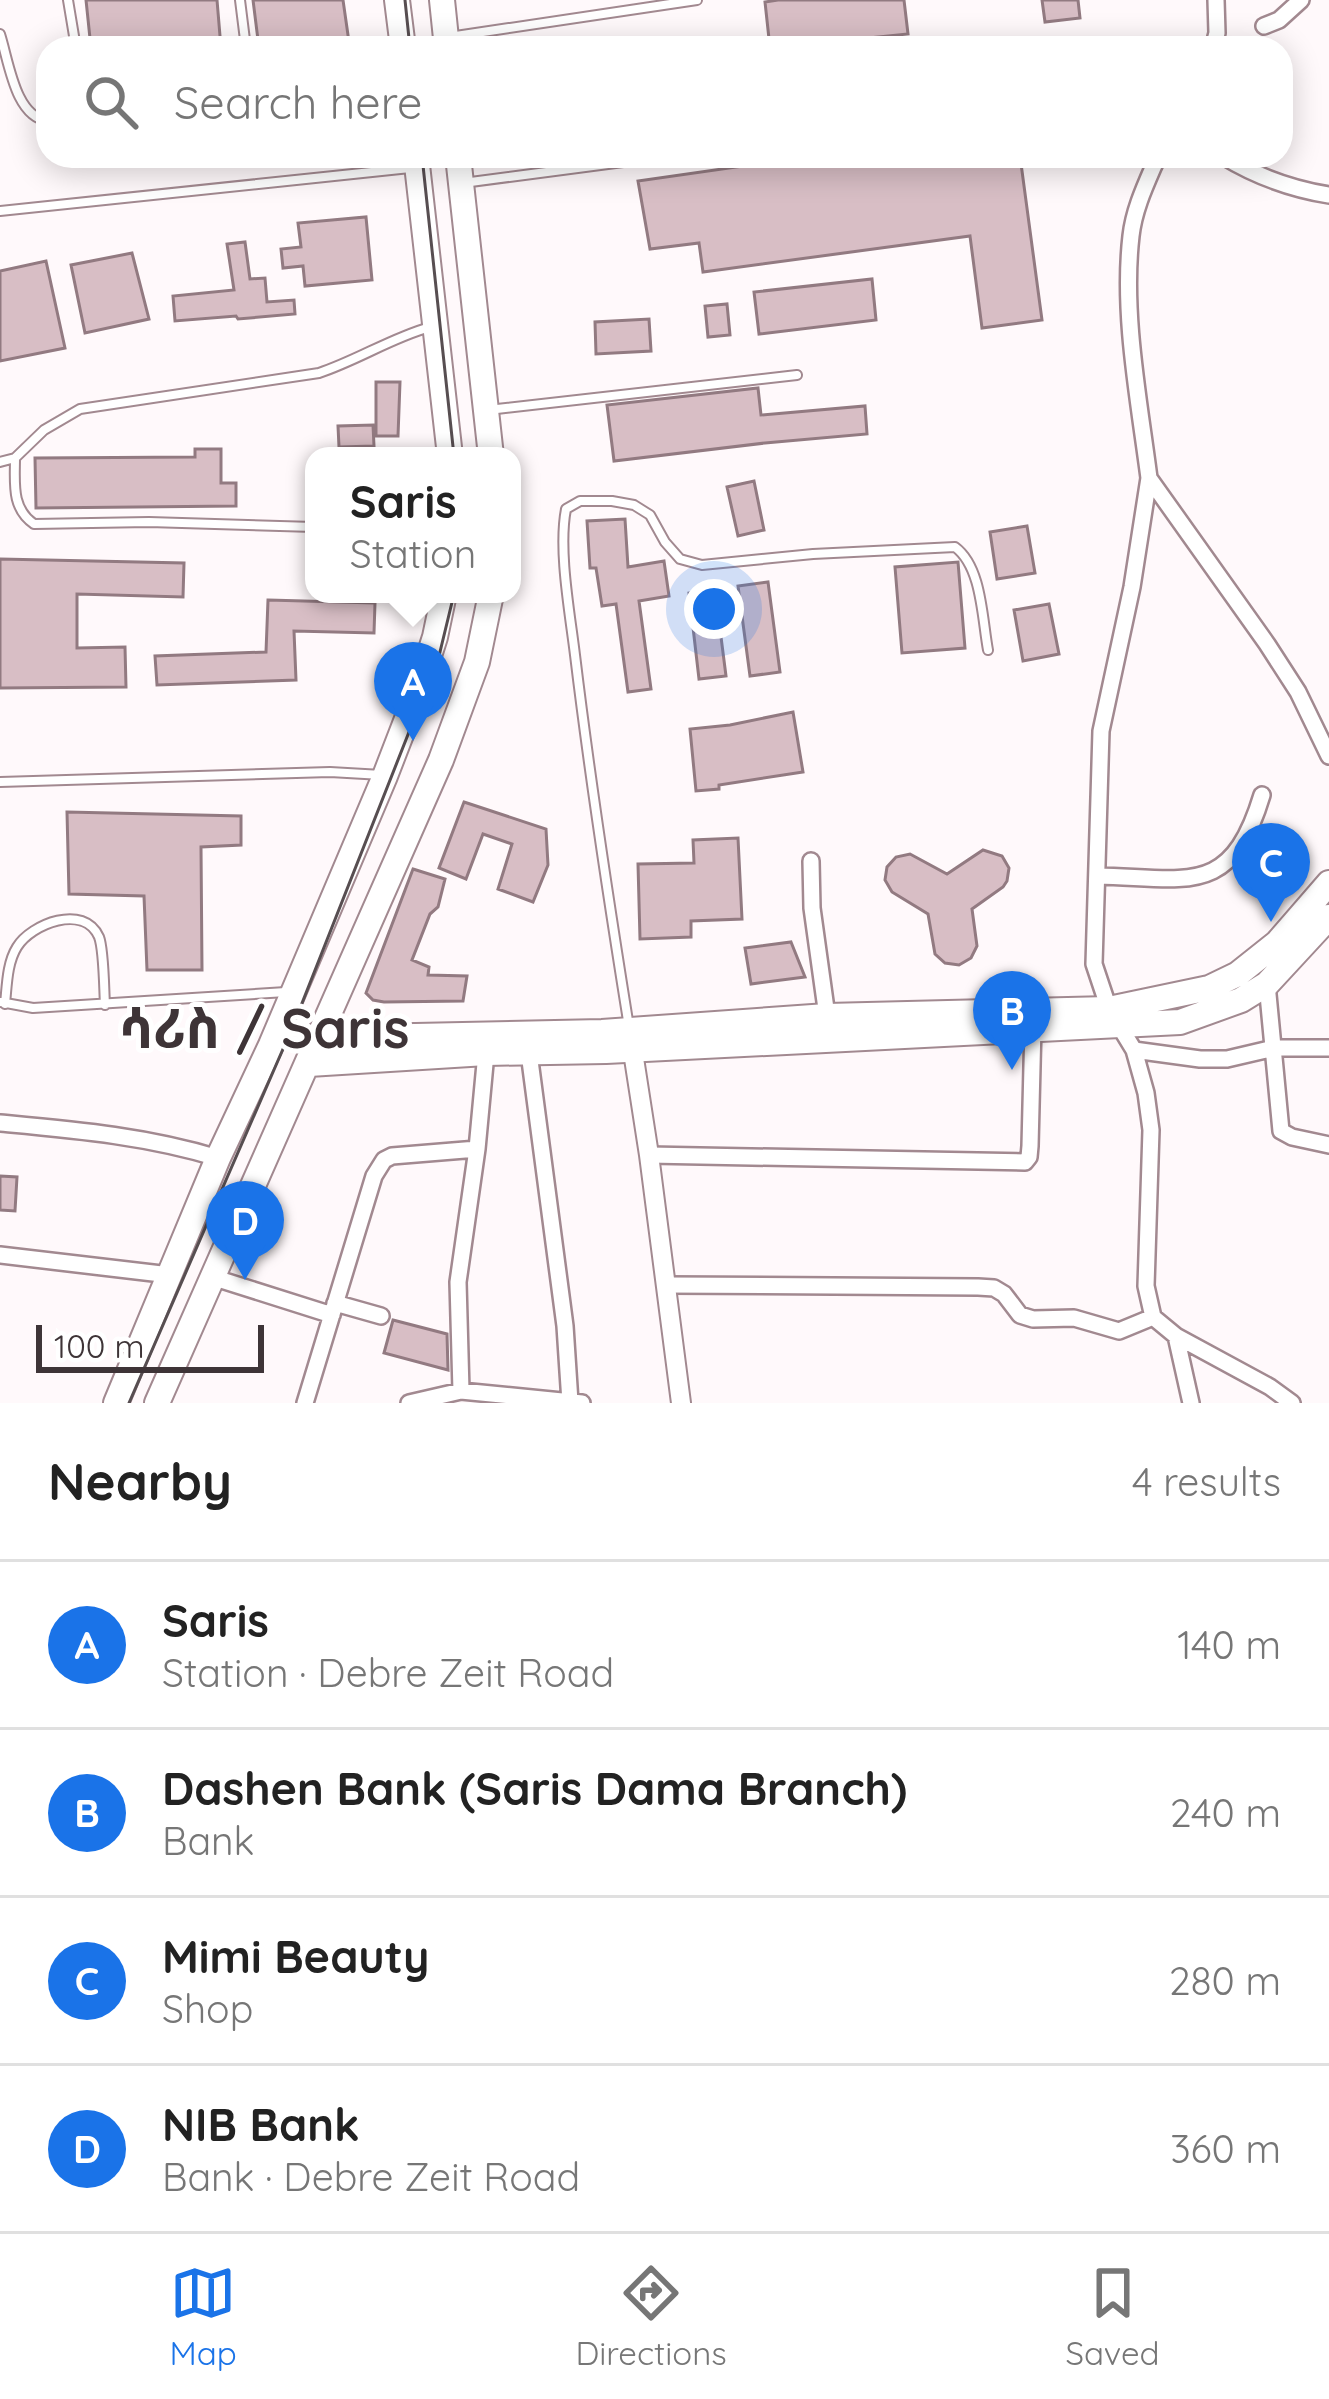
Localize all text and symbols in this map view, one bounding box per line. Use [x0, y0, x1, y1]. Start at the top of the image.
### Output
search box [36, 36, 1293, 168]
icon: search [78, 69, 144, 135]
text: Search here [174, 74, 422, 130]
popup [305, 447, 521, 603]
text: Saris [350, 473, 457, 529]
text: Station [350, 529, 476, 578]
your location [684, 579, 744, 639]
pin: A [374, 642, 452, 741]
pin: C [1232, 823, 1310, 922]
pin: B [973, 971, 1051, 1070]
district label: ሳሪስ / Saris [119, 994, 409, 1062]
pin: D [206, 1181, 284, 1280]
scale bar [36, 1319, 264, 1372]
text: 100 m [54, 1325, 145, 1366]
text: Nearby [48, 1449, 232, 1513]
text: 4 results [1132, 1457, 1281, 1506]
text: Saris [162, 1592, 269, 1648]
text: A [75, 1620, 99, 1669]
text: 140 m [1177, 1620, 1281, 1669]
text: Station · Debre Zeit Road [162, 1648, 614, 1697]
text: Dashen Bank (Saris Dama Branch) [162, 1760, 907, 1816]
text: B [74, 1788, 100, 1837]
text: 240 m [1170, 1788, 1281, 1837]
text: Bank [162, 1816, 254, 1865]
text: Mimi Beauty [162, 1928, 429, 1984]
text: C [75, 1956, 99, 2005]
text: 280 m [1169, 1956, 1281, 2005]
text: Shop [162, 1984, 253, 2033]
text: NIB Bank [162, 2096, 360, 2152]
text: D [73, 2124, 101, 2173]
text: 360 m [1170, 2124, 1281, 2173]
text: Bank · Debre Zeit Road [162, 2152, 580, 2201]
tab: Map [169, 2260, 237, 2373]
tab: Directions [575, 2260, 727, 2373]
tab: Saved [1066, 2260, 1160, 2373]

